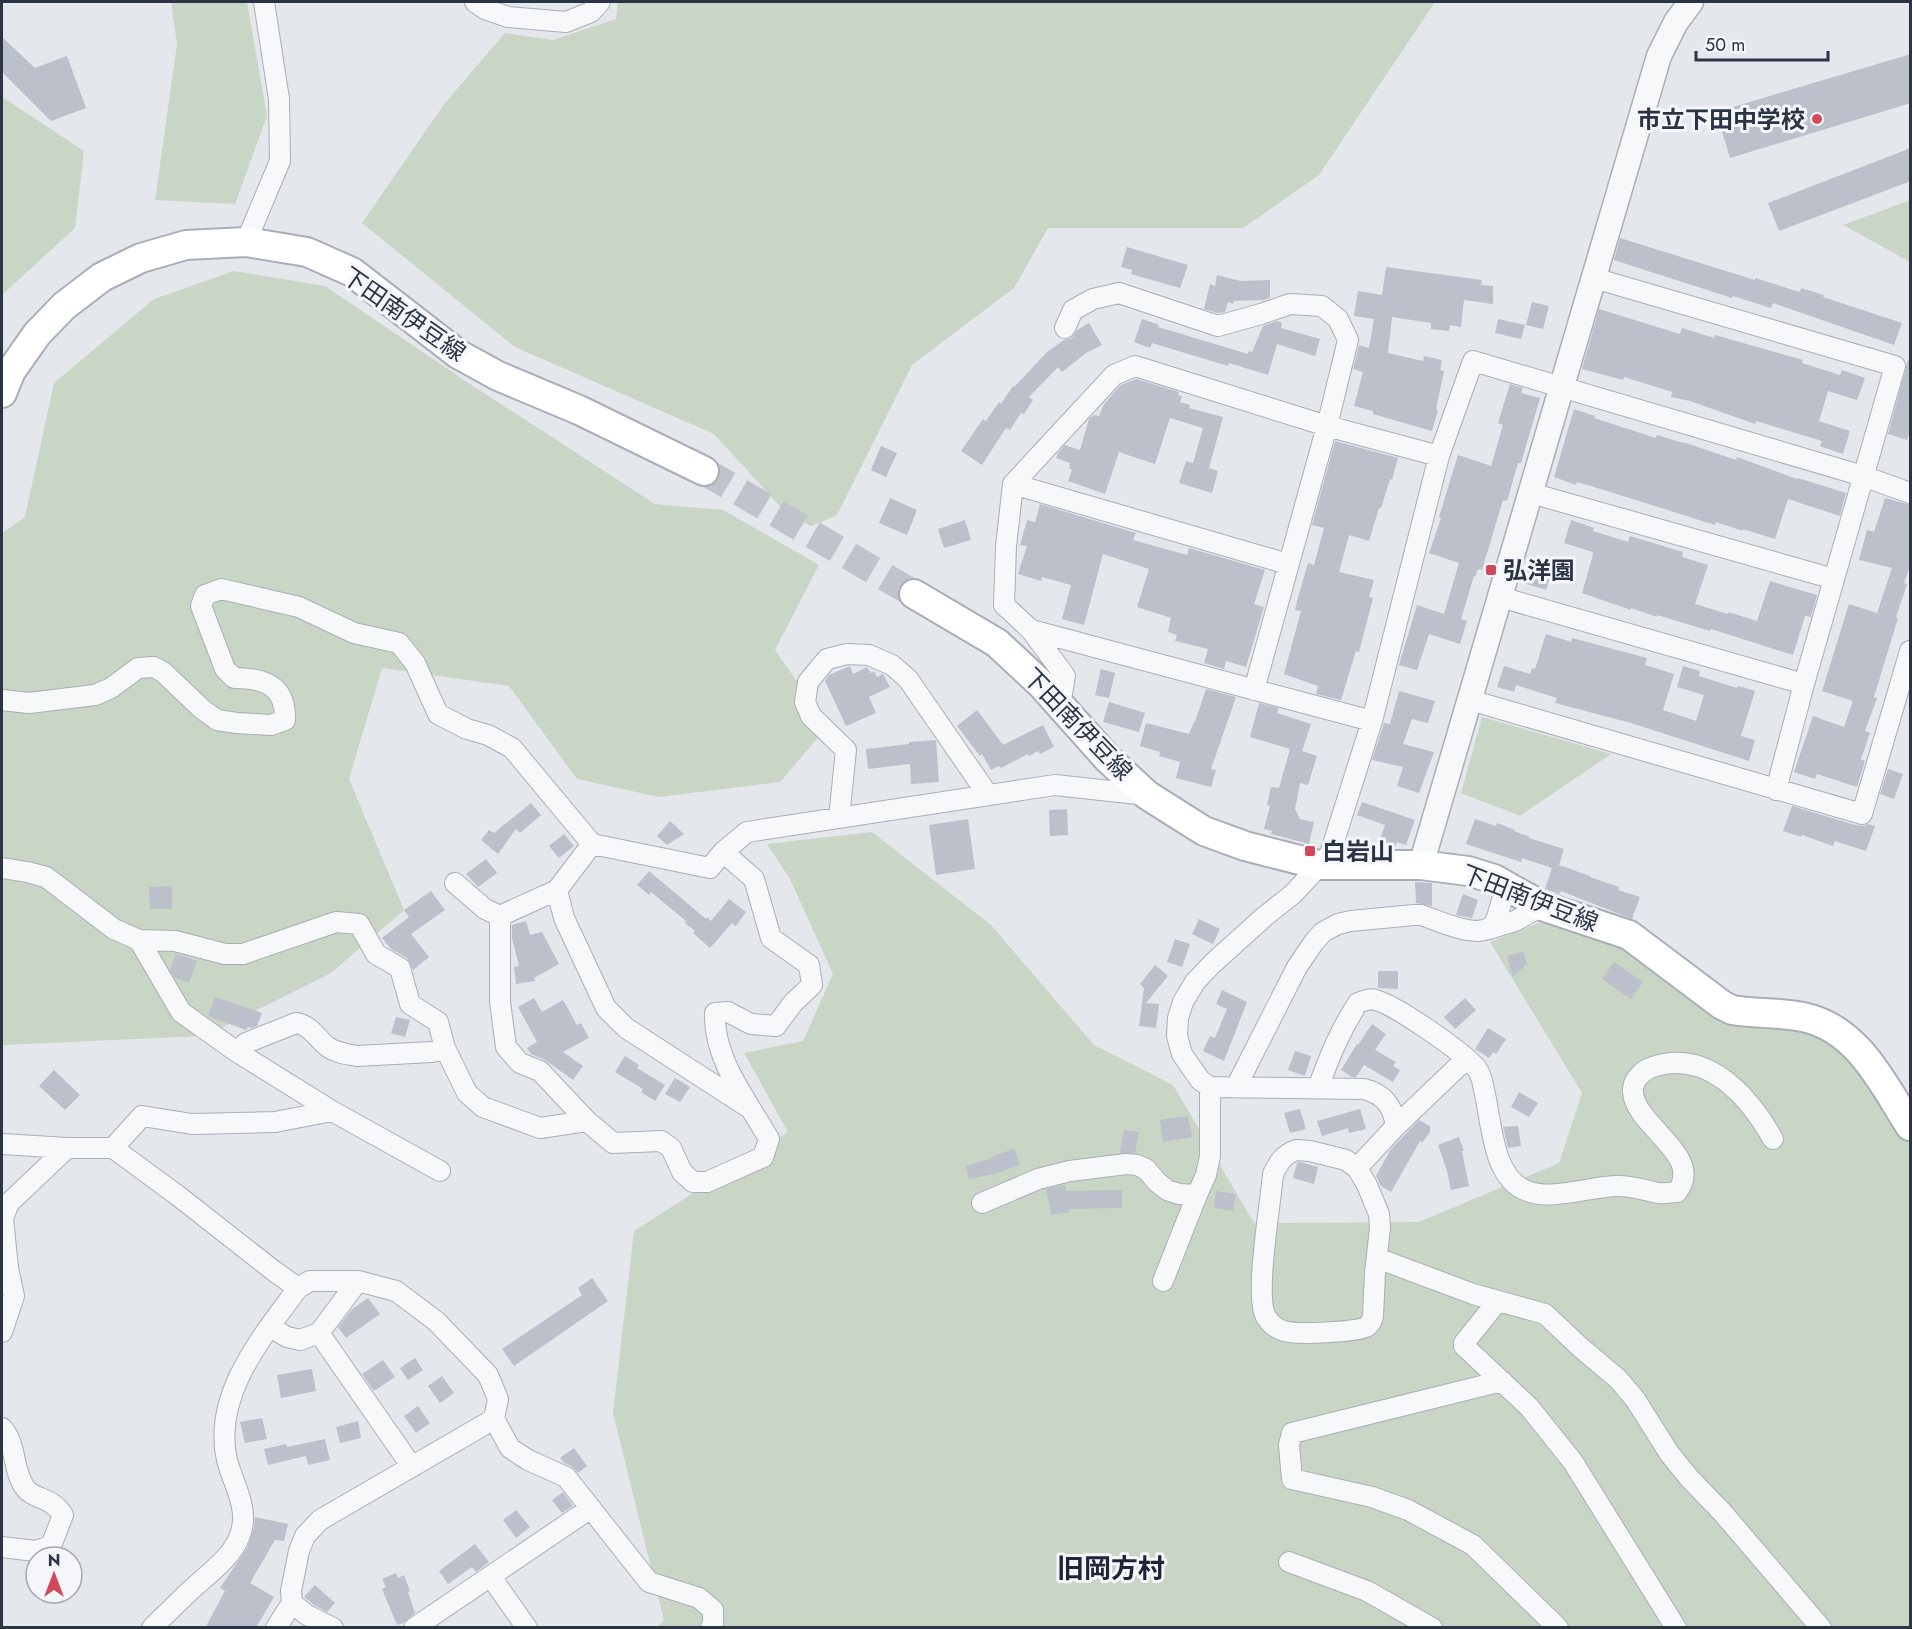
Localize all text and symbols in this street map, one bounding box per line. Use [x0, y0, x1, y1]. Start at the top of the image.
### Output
scale bar [1696, 24, 1828, 62]
text: 50 m [1705, 32, 1745, 58]
place label: 市立下田中学校 [1637, 102, 1805, 137]
marker: 市立下田中学校 [1810, 112, 1824, 126]
street label: 下田南伊豆線 [335, 258, 473, 370]
place label: 弘洋園 [1503, 553, 1575, 588]
marker: 弘洋園 [1484, 563, 1498, 577]
street label: 下田南伊豆線 [1015, 660, 1141, 788]
place label: 白岩山 [1322, 834, 1394, 869]
marker: 白岩山 [1303, 844, 1317, 858]
street label: 下田南伊豆線 [1457, 856, 1603, 940]
north arrow [24, 1545, 84, 1605]
text: N [48, 1549, 60, 1572]
district label: 旧岡方村 [1057, 1549, 1165, 1588]

